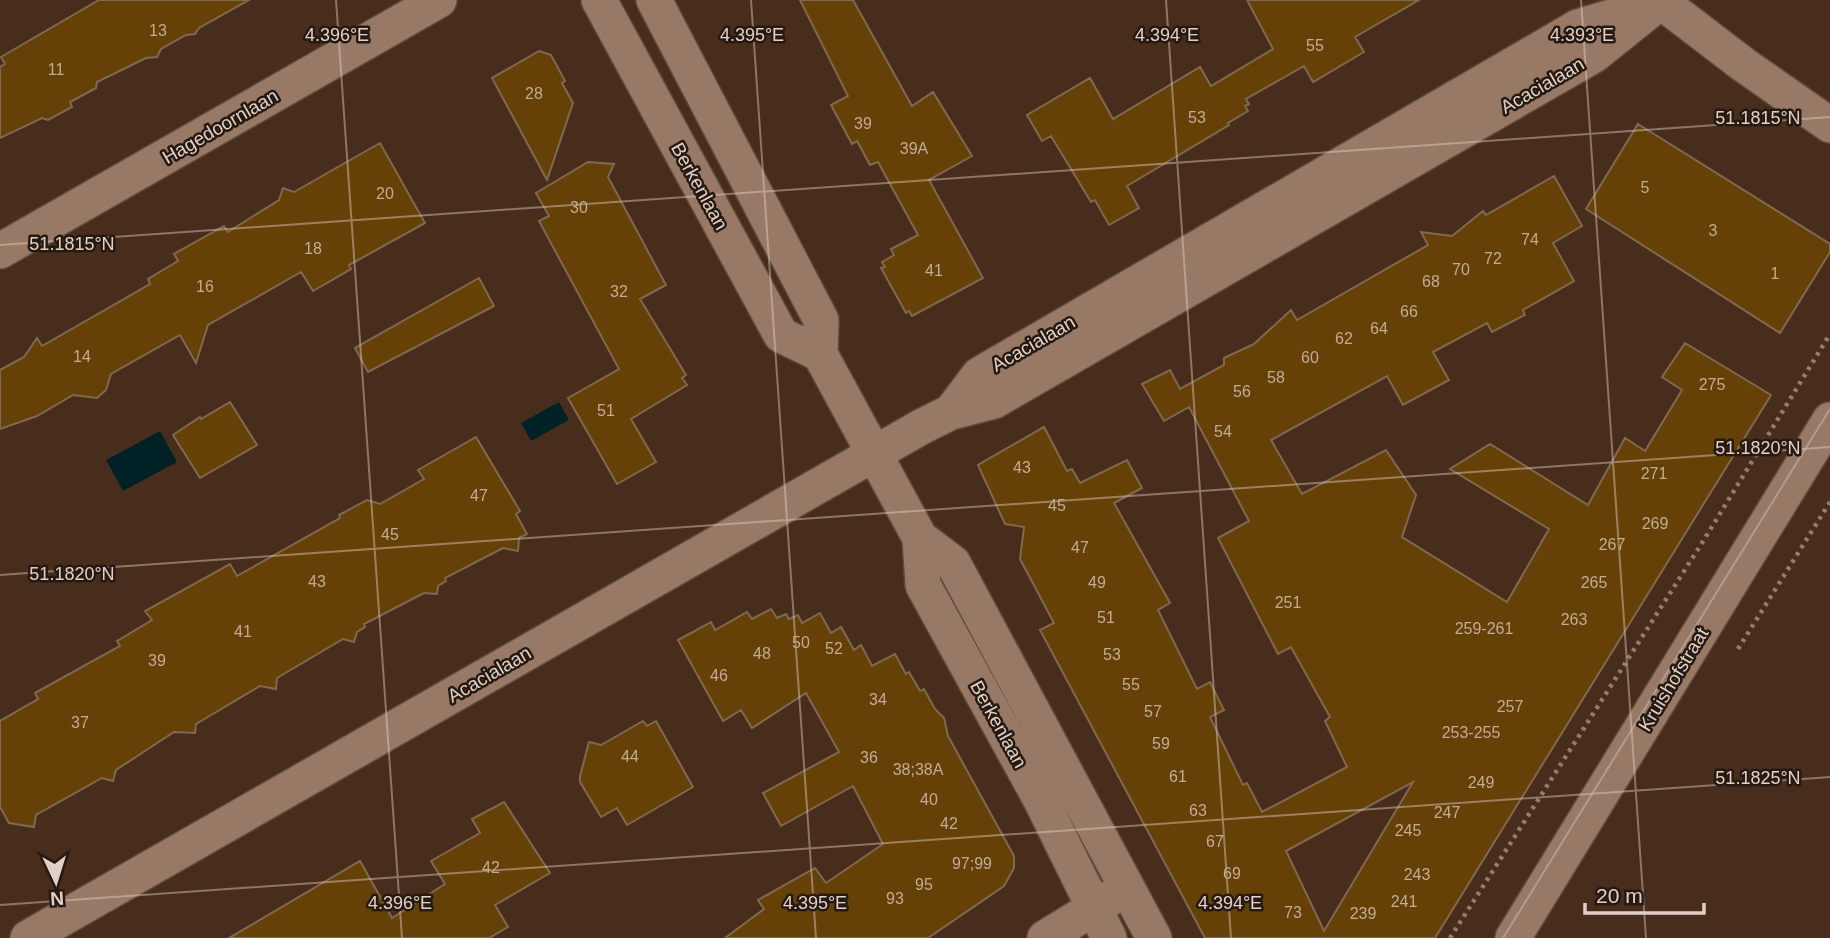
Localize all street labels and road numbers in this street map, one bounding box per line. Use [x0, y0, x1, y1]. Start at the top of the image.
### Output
street label: Acacialaan [1497, 53, 1588, 118]
street label: Hagedoornlaan [159, 85, 282, 168]
street label: Berkenlaan [667, 139, 732, 233]
street label: Acacialaan [988, 311, 1079, 376]
street label: Kruishofstraat [1634, 623, 1713, 735]
street label: Acacialaan [444, 642, 535, 707]
street label: Berkenlaan [966, 677, 1031, 771]

